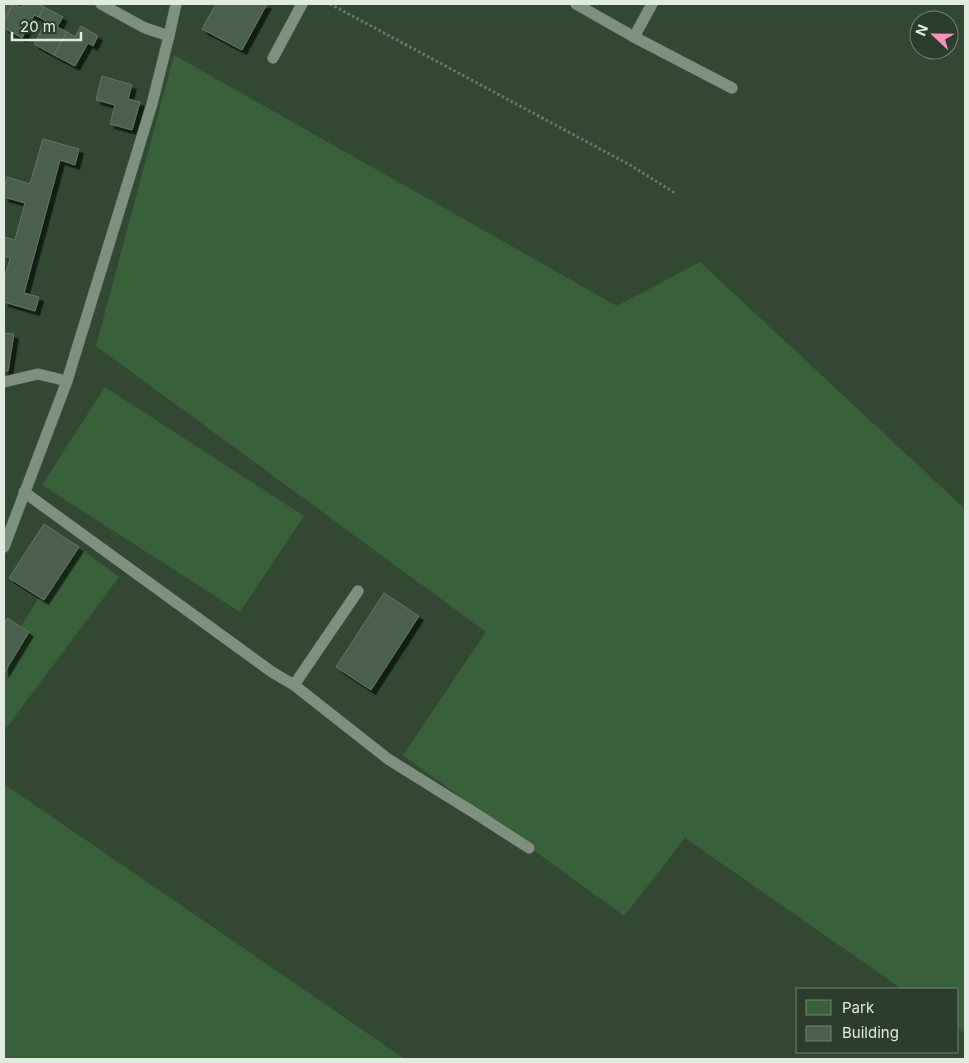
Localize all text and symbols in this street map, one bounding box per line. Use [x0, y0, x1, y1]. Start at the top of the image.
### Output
scale bar [12, 10, 81, 42]
north arrow [909, 10, 959, 60]
text: 20 m [20, 17, 56, 36]
text: N [912, 22, 931, 38]
legend [796, 988, 959, 1053]
text: Park [842, 998, 875, 1017]
text: Building [842, 1023, 899, 1042]

